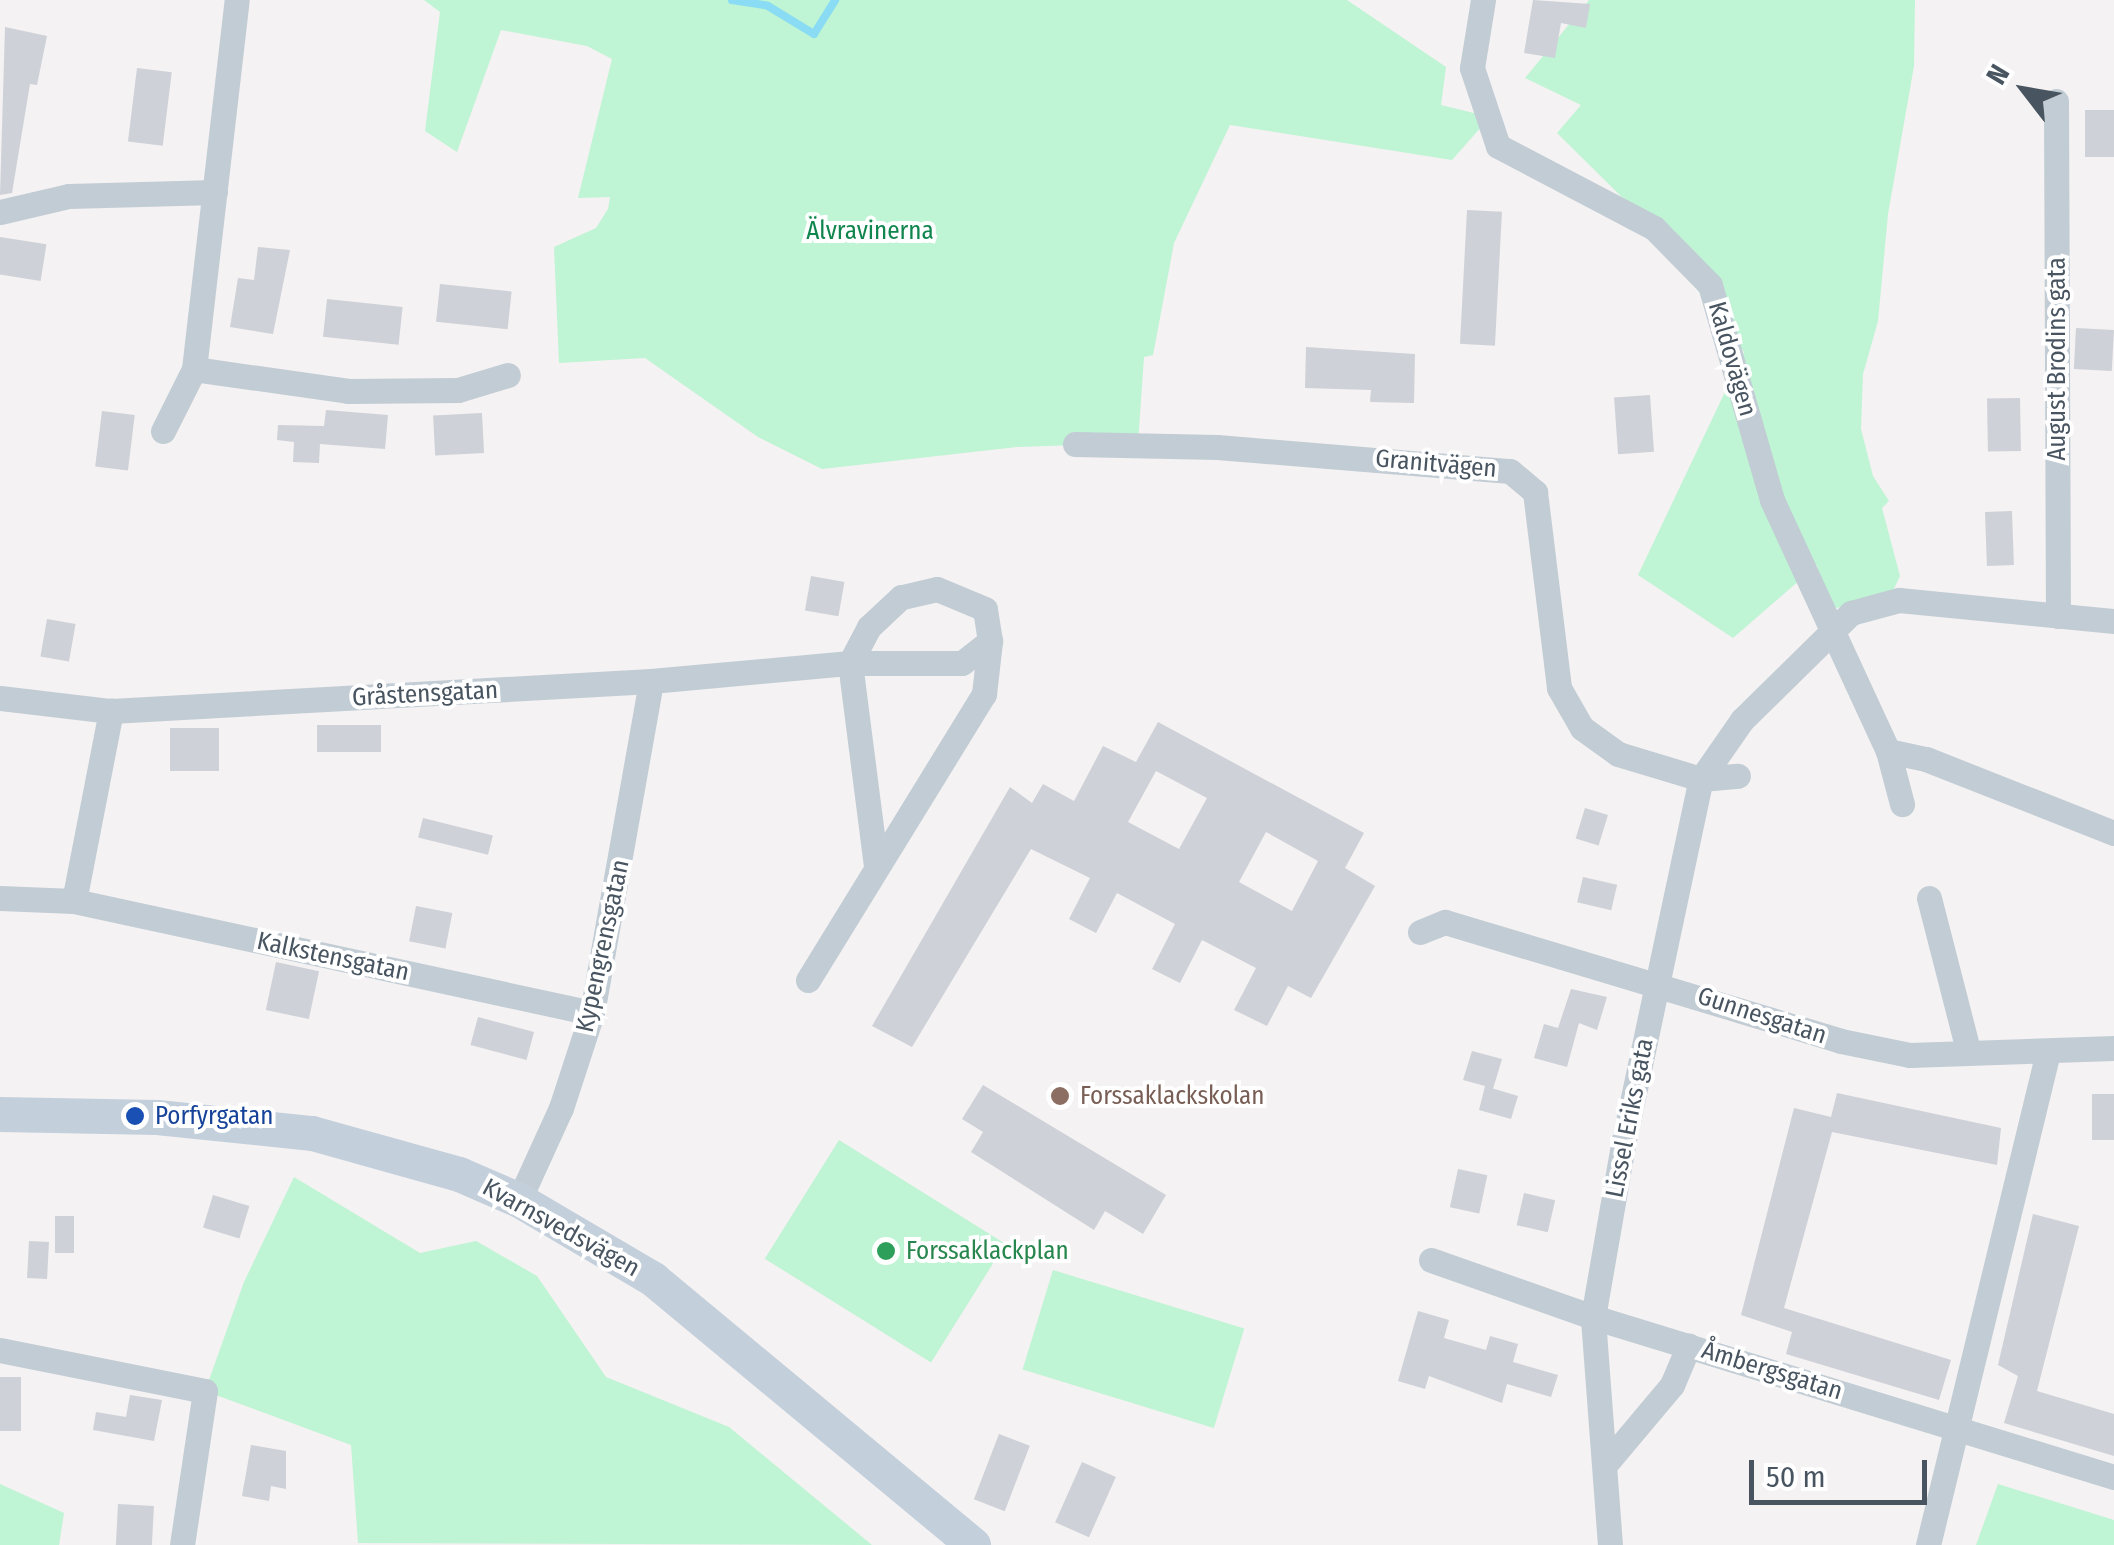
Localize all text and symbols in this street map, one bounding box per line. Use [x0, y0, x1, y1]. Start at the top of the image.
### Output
north arrow [1974, 40, 2074, 140]
text: N [1979, 59, 2016, 90]
park label: Älvravinerna [806, 216, 934, 246]
street label: August Brodins gata [2042, 257, 2072, 461]
street label: Kaldovägen [1701, 298, 1763, 420]
street label: Granitvägen [1374, 444, 1498, 484]
street label: Gråstensgatan [351, 675, 499, 713]
street label: Kypengrensgatan [570, 857, 636, 1035]
street label: Kalkstensgatan [254, 926, 412, 988]
street label: Gunnesgatan [1694, 981, 1830, 1051]
street label: Lissel Eriks gata [1600, 1036, 1660, 1200]
place label: Forssaklackskolan [1080, 1081, 1265, 1111]
marker: Forssaklackskolan [1049, 1085, 1071, 1107]
place label: Porfyrgatan [155, 1101, 273, 1131]
marker: Porfyrgatan [124, 1105, 146, 1127]
street label: Kvarnsvedsvägen [477, 1172, 645, 1284]
place label: Forssaklackplan [906, 1236, 1069, 1266]
marker: Forssaklackplan [875, 1240, 897, 1262]
street label: Åmbergsgatan [1698, 1335, 1846, 1407]
scale bar [1754, 1440, 1932, 1502]
text: 50 m [1766, 1459, 1826, 1495]

